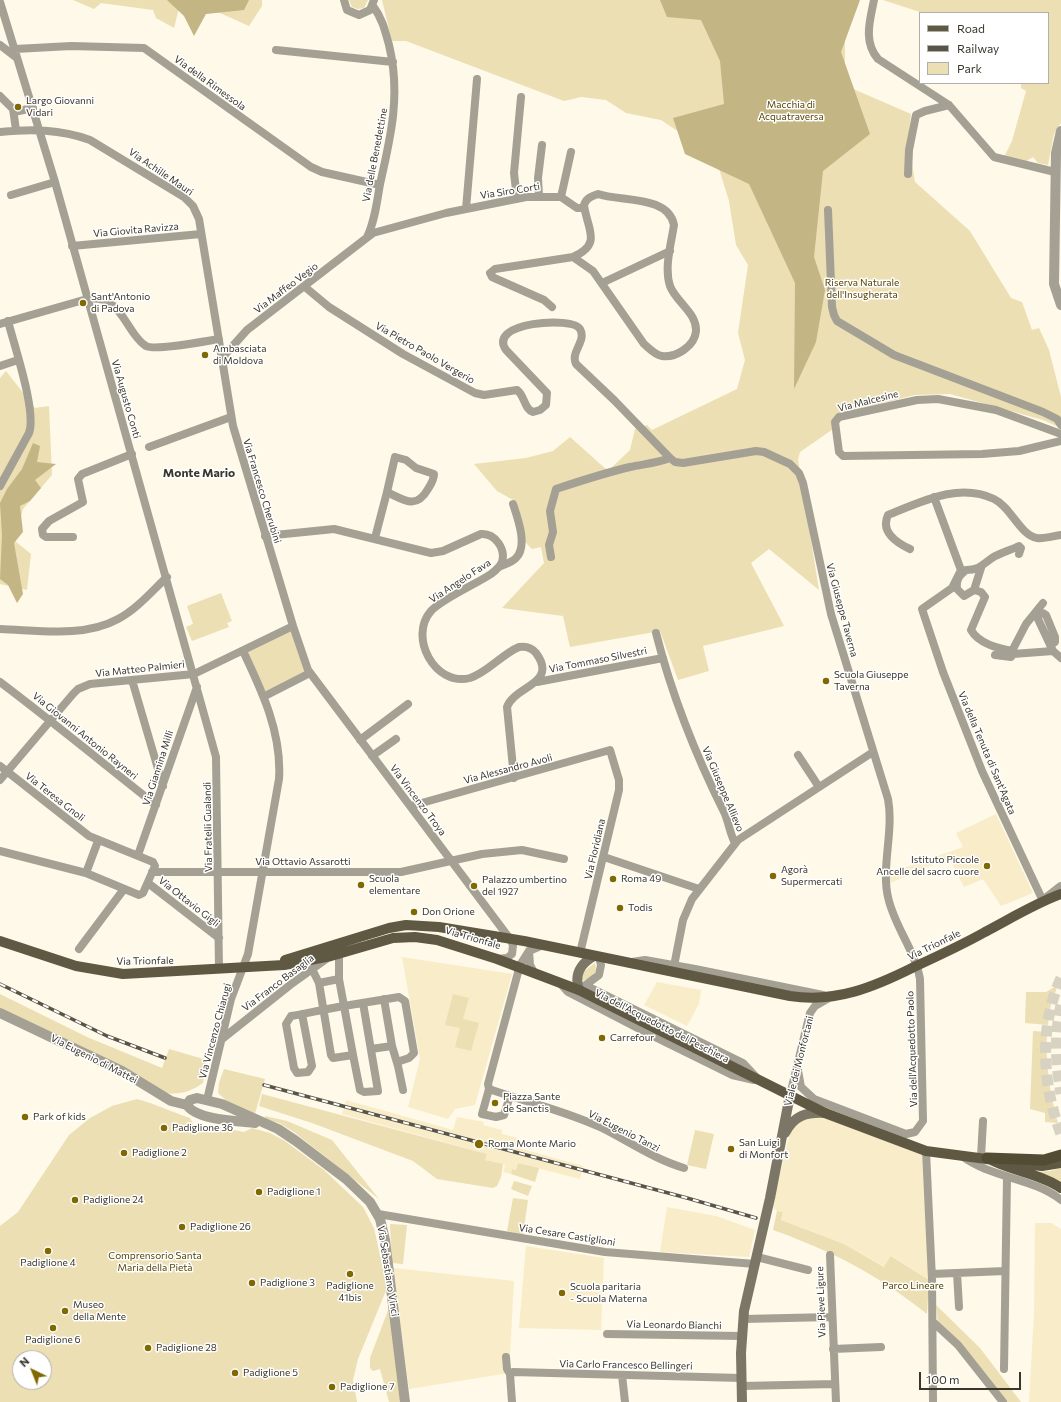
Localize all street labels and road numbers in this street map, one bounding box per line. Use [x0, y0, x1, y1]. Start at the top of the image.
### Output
street label: Via della Rimessola [172, 53, 248, 113]
street label: Via delle Benedettine [360, 107, 390, 203]
street label: Via Achille Mauri [126, 146, 196, 198]
street label: Via Siro Corti [479, 180, 541, 202]
street label: Via Giovita Ravizza [93, 220, 179, 240]
street label: Via Maffeo Vegio [252, 260, 320, 316]
street label: Via Pietro Paolo Vergerio [373, 320, 477, 386]
street label: Via Augusto Conti [109, 358, 143, 440]
street label: Via Malcesine [836, 388, 900, 414]
street label: Via Francesco Cherubini [240, 437, 284, 545]
street label: Via Angelo Fava [427, 557, 493, 605]
street label: Via Giuseppe Taverna [824, 562, 860, 658]
street label: Via Tommaso Silvestri [548, 645, 648, 675]
street label: Via Matteo Palmieri [95, 658, 185, 680]
street label: Via Giovanni Antonio Rayneri [30, 690, 140, 782]
street label: Via della Tenuta di Sant'Agata [956, 690, 1018, 816]
street label: Via Giannina Milli [140, 729, 176, 807]
street label: Via Giuseppe Allievo [700, 745, 746, 833]
street label: Via Alessandro Avoli [462, 751, 554, 787]
street label: Via Vincenzo Troya [387, 762, 449, 838]
street label: Via Teresa Gnoli [23, 770, 87, 824]
street label: Via Fratelli Gualandi [201, 782, 215, 872]
street label: Via Floridiana [582, 817, 608, 881]
street label: Via Ottavio Assarotti [255, 856, 351, 868]
street label: Via Ottavio Gigli [156, 874, 222, 930]
street label: Via Trionfale [444, 924, 502, 952]
street label: Via Trionfale [906, 927, 962, 963]
street label: Via Franco Basaglia [240, 952, 316, 1014]
street label: Via Trionfale [116, 955, 174, 967]
street label: Via Vincenzo Chiarugi [196, 982, 234, 1080]
street label: Via dell'Acquedotto del Peschiera [593, 987, 731, 1065]
street label: Via dell'Acquedotto Paolo [904, 991, 920, 1107]
street label: Viale dei Monfortani [782, 1015, 816, 1107]
street label: Via Eugenio di Mattei [49, 1032, 139, 1086]
street label: Via Eugenio Tanzi [586, 1108, 662, 1154]
street label: Via Cesare Castiglioni [518, 1221, 616, 1249]
street label: Via Sebastiano Vinci [375, 1225, 401, 1317]
street label: Via Pieve Ligure [814, 1266, 828, 1338]
street label: Via Leonardo Bianchi [626, 1318, 722, 1332]
street label: Via Carlo Francesco Bellingeri [559, 1358, 693, 1372]

